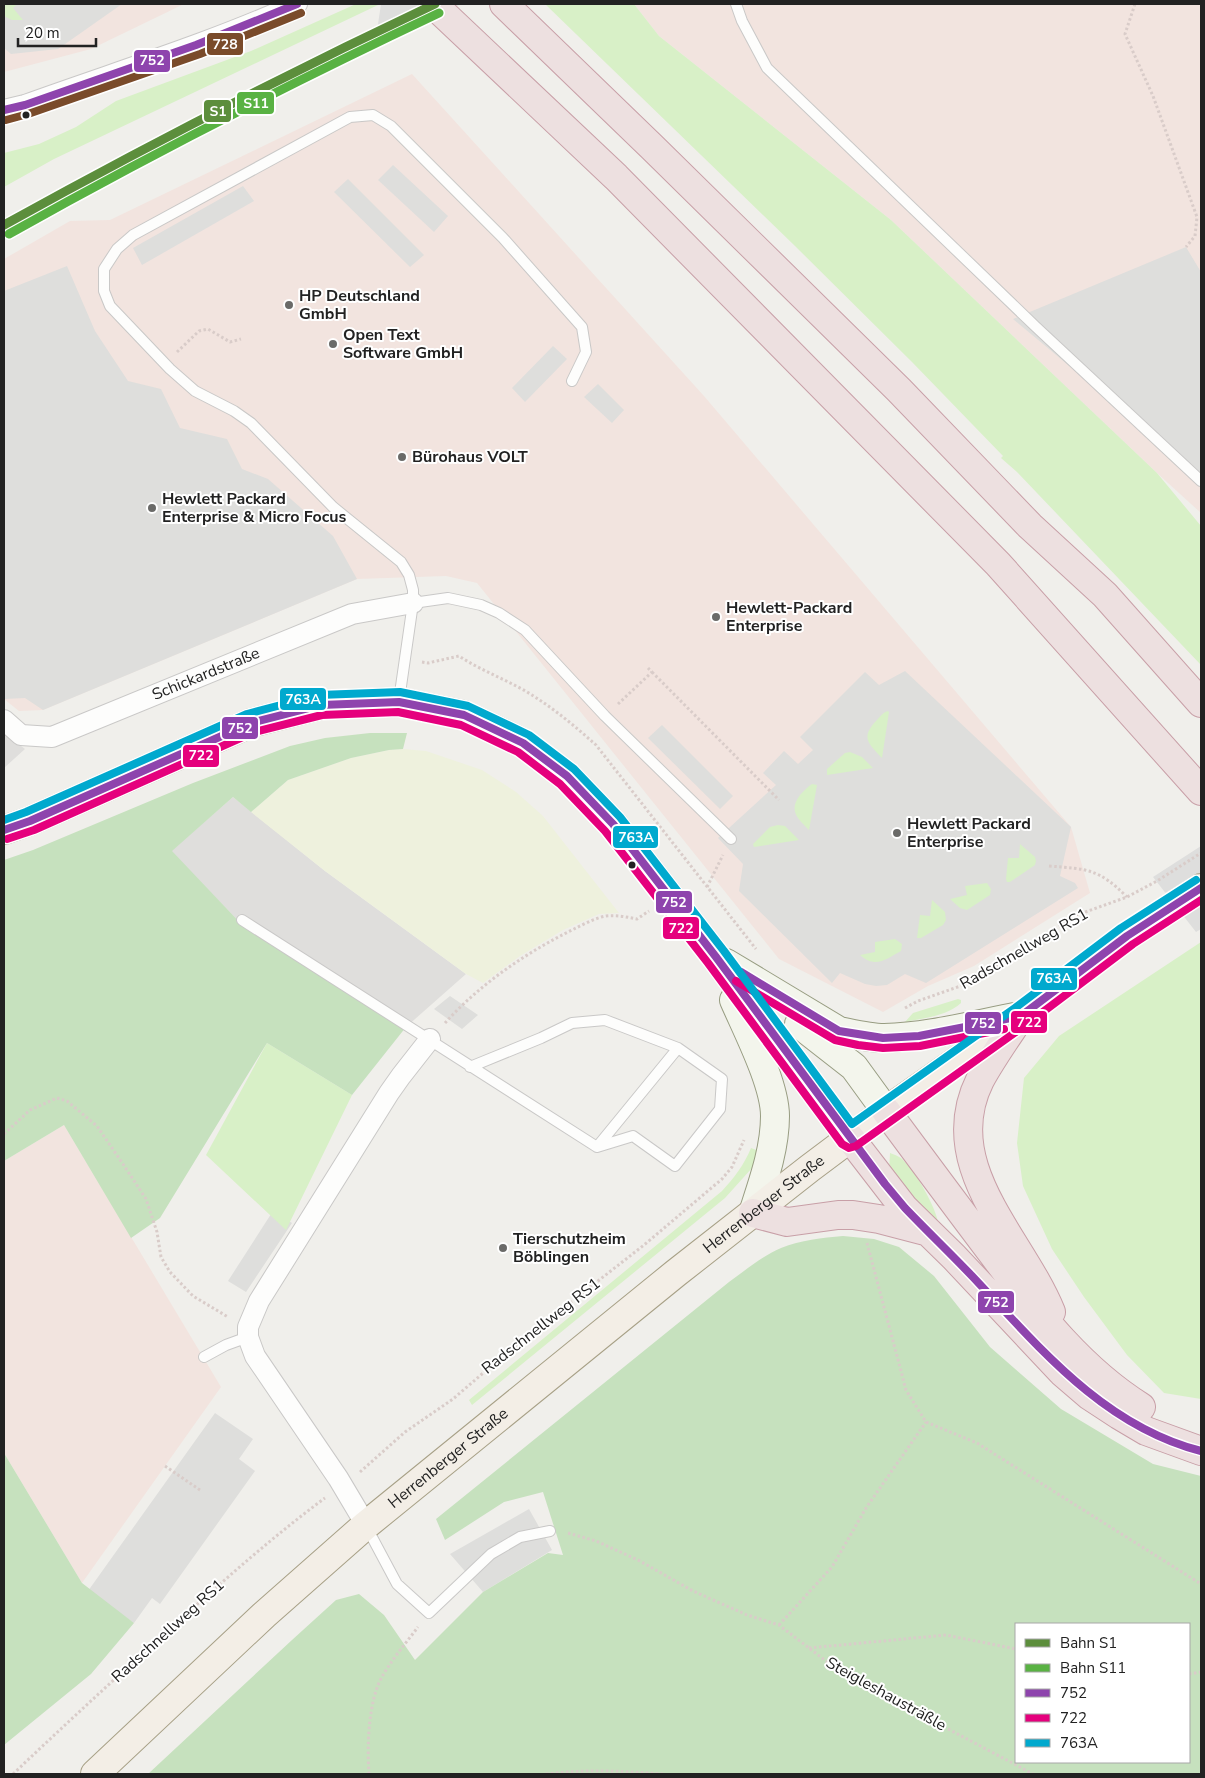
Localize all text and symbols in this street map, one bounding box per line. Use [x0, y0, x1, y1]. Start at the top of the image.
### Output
scale bar [18, 15, 95, 47]
text: 20 m [25, 23, 60, 43]
line badge: 728 [206, 32, 244, 56]
text: 728 [212, 35, 238, 54]
line badge: 752 [133, 49, 171, 73]
text: 752 [139, 51, 165, 70]
line badge: S11 [236, 91, 275, 115]
text: S11 [243, 94, 269, 113]
line badge: S1 [203, 99, 232, 123]
text: S1 [209, 102, 227, 121]
unlabelled marker [21, 110, 31, 120]
place label: HP Deutschland GmbH [299, 285, 420, 325]
marker: HP Deutschland GmbH [283, 299, 295, 311]
place label: Open Text Software GmbH [343, 324, 463, 364]
marker: Open Text Software GmbH [327, 338, 339, 350]
place label: Bürohaus VOLT [412, 446, 528, 468]
marker: Bürohaus VOLT [396, 451, 408, 463]
place label: Hewlett Packard Enterprise & Micro Focus [162, 488, 347, 528]
marker: Hewlett Packard Enterprise & Micro Focus [146, 502, 158, 514]
place label: Hewlett-Packard Enterprise [726, 597, 852, 637]
marker: Hewlett-Packard Enterprise [710, 611, 722, 623]
street label: Schickardstraße [149, 642, 263, 706]
line badge: 763A [279, 687, 327, 711]
text: 763A [285, 690, 321, 709]
line badge: 752 [221, 716, 259, 740]
text: 752 [227, 719, 253, 738]
line badge: 722 [182, 744, 220, 768]
text: 722 [188, 746, 214, 765]
place label: Hewlett Packard Enterprise [907, 813, 1031, 853]
line badge: 763A [612, 825, 659, 849]
marker: Hewlett Packard Enterprise [891, 827, 903, 839]
text: 763A [618, 828, 654, 847]
unlabelled marker [627, 860, 637, 870]
line badge: 752 [655, 890, 693, 914]
text: 752 [661, 893, 687, 912]
street label: Radschnellweg RS1 [956, 903, 1092, 995]
line badge: 722 [662, 916, 700, 940]
text: 722 [668, 919, 694, 938]
line badge: 763A [1030, 967, 1078, 991]
text: 763A [1036, 969, 1072, 988]
line badge: 722 [1010, 1010, 1048, 1034]
line badge: 752 [964, 1011, 1002, 1035]
text: 722 [1016, 1013, 1042, 1032]
text: 752 [970, 1014, 996, 1033]
street label: Herrenberger Straße [698, 1150, 829, 1259]
place label: Tierschutzheim Böblingen [513, 1228, 626, 1268]
marker: Tierschutzheim Böblingen [497, 1242, 509, 1254]
street label: Radschnellweg RS1 [477, 1273, 605, 1379]
line badge: 752 [977, 1290, 1015, 1314]
text: 752 [983, 1293, 1009, 1312]
street label: Herrenberger Straße [384, 1403, 513, 1514]
street label: Radschnellweg RS1 [107, 1574, 229, 1688]
legend [1015, 1623, 1190, 1763]
text: Bahn S1 [1060, 1633, 1117, 1653]
street label: Steigleshausträßle [822, 1652, 950, 1736]
text: Bahn S11 [1060, 1658, 1126, 1678]
text: 752 [1060, 1683, 1087, 1703]
text: 722 [1060, 1708, 1087, 1728]
text: 763A [1060, 1733, 1098, 1753]

